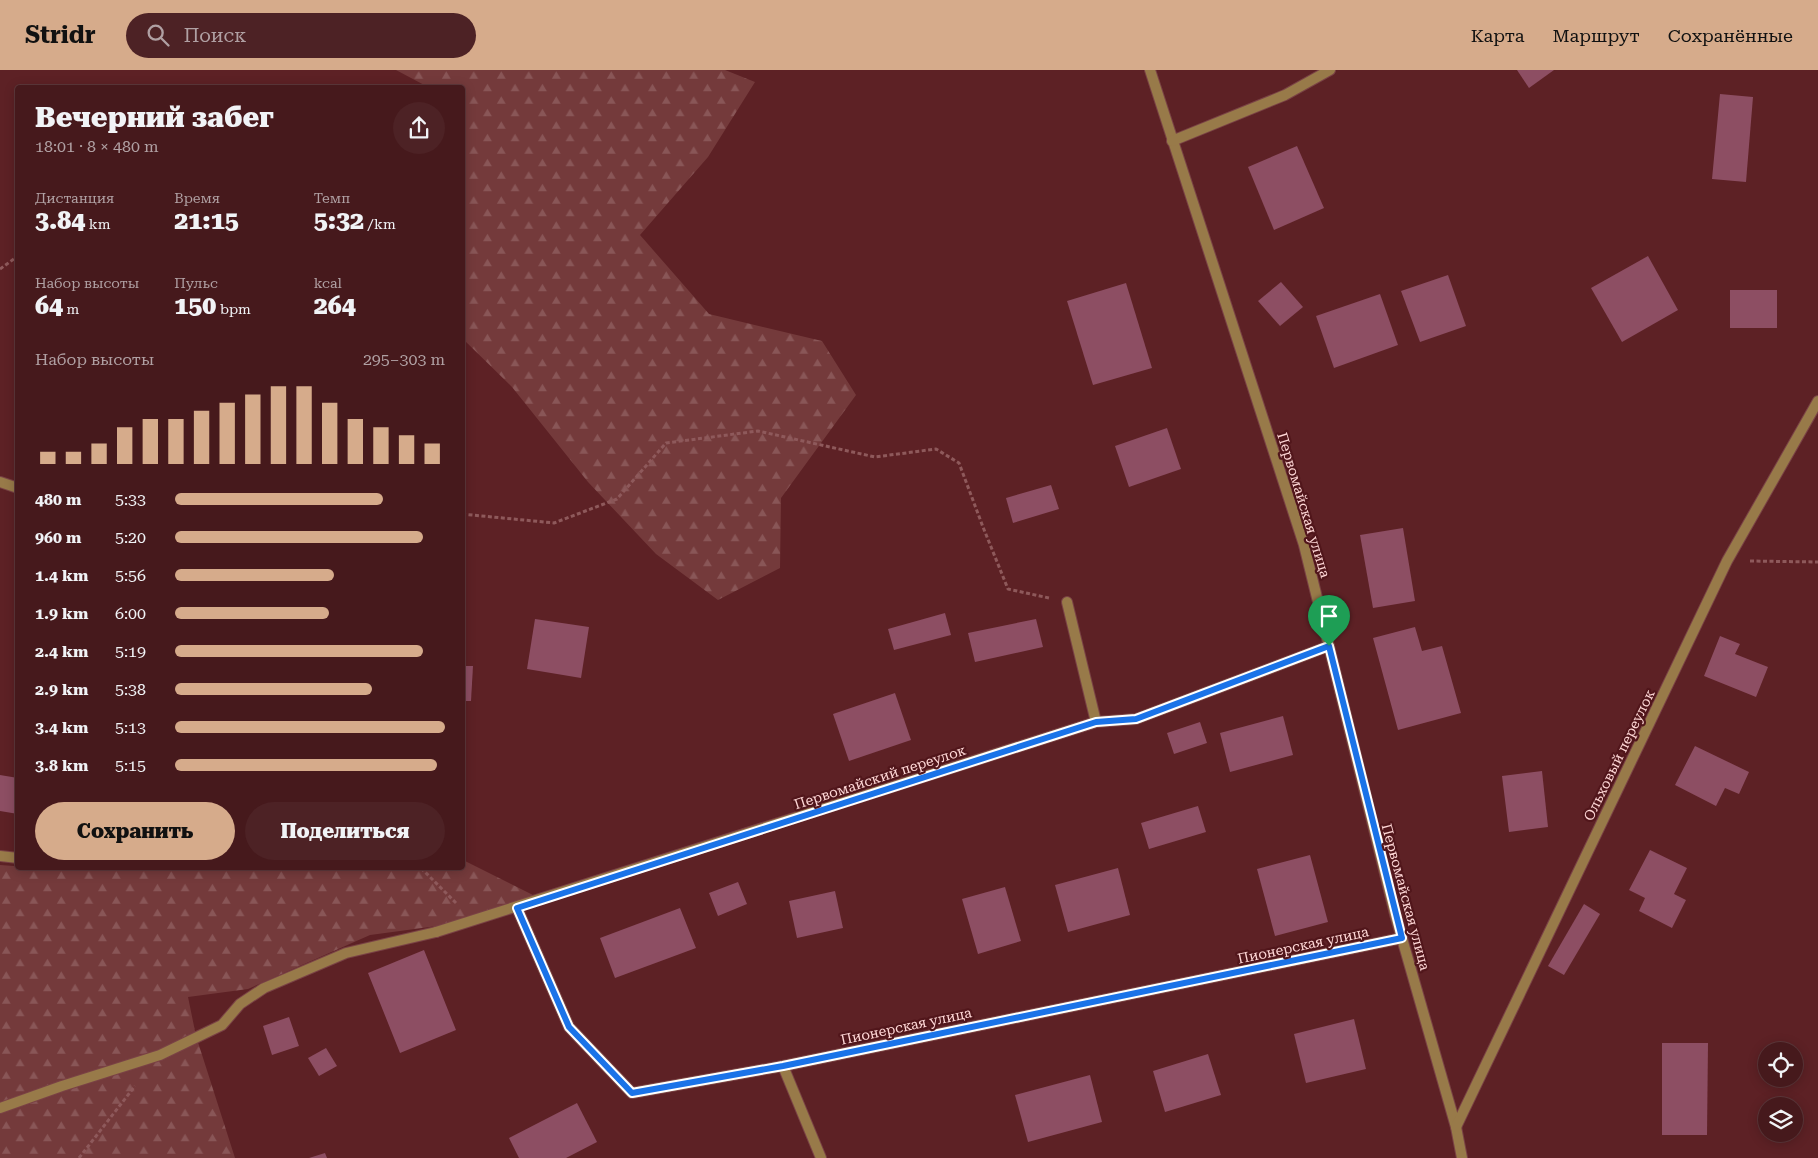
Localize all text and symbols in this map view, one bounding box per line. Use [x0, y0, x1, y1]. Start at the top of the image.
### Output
search box [126, 13, 476, 58]
text: Stridr [25, 21, 96, 49]
icon: search [144, 21, 172, 49]
text: Поиск [184, 24, 246, 47]
text: Карта [1471, 25, 1525, 46]
text: Маршрут [1553, 25, 1640, 46]
text: Сохранённые [1668, 25, 1793, 46]
text: Вечерний забег [35, 101, 274, 134]
button: share [393, 102, 445, 154]
text: 18:01 · 8 × 480 m [35, 137, 159, 156]
text: Дистанция [35, 190, 114, 206]
text: Время [174, 190, 220, 206]
text: Темп [314, 190, 350, 206]
text: 3.84 [35, 206, 85, 235]
text: 21:15 [174, 206, 239, 235]
text: 5:32 [314, 206, 364, 235]
text: km [85, 216, 111, 232]
text: /km [364, 216, 396, 232]
text: Набор высоты [35, 275, 139, 291]
text: Пульс [174, 275, 218, 291]
text: kcal [314, 275, 342, 291]
text: 64 [35, 291, 63, 320]
text: 150 [174, 291, 216, 320]
text: 264 [314, 291, 356, 320]
text: m [63, 301, 79, 317]
text: bpm [216, 301, 251, 317]
text: Набор высоты [35, 350, 154, 369]
text: 295–303 m [363, 350, 445, 369]
street label: Первомайская улица [1274, 430, 1334, 580]
text: 480 m [35, 490, 81, 509]
text: 5:33 [115, 490, 146, 509]
text: 960 m [35, 528, 81, 547]
text: 5:20 [115, 528, 146, 547]
text: 1.4 km [35, 566, 88, 585]
text: 5:56 [115, 566, 146, 585]
pin [1308, 595, 1350, 646]
icon: arrive [1315, 602, 1343, 630]
text: 1.9 km [35, 604, 88, 623]
text: 6:00 [115, 604, 146, 623]
text: 2.4 km [35, 642, 88, 661]
text: 5:19 [115, 642, 146, 661]
text: 2.9 km [35, 680, 88, 699]
text: 5:38 [115, 680, 146, 699]
street label: Ольховый переулок [1580, 687, 1658, 823]
text: 3.4 km [35, 718, 88, 737]
text: 5:13 [115, 718, 146, 737]
street label: Первомайский переулок [792, 742, 968, 812]
text: 3.8 km [35, 756, 88, 775]
text: 5:15 [115, 756, 146, 775]
button: Сохранить [35, 802, 235, 860]
button: Поделиться [245, 802, 445, 860]
street label: Первомайская улица [1379, 822, 1433, 972]
street label: Пионерская улица [1236, 923, 1370, 967]
street label: Пионерская улица [839, 1004, 973, 1048]
map controls [1758, 1042, 1803, 1142]
button: locate [1758, 1042, 1803, 1087]
button: layers [1758, 1097, 1803, 1142]

